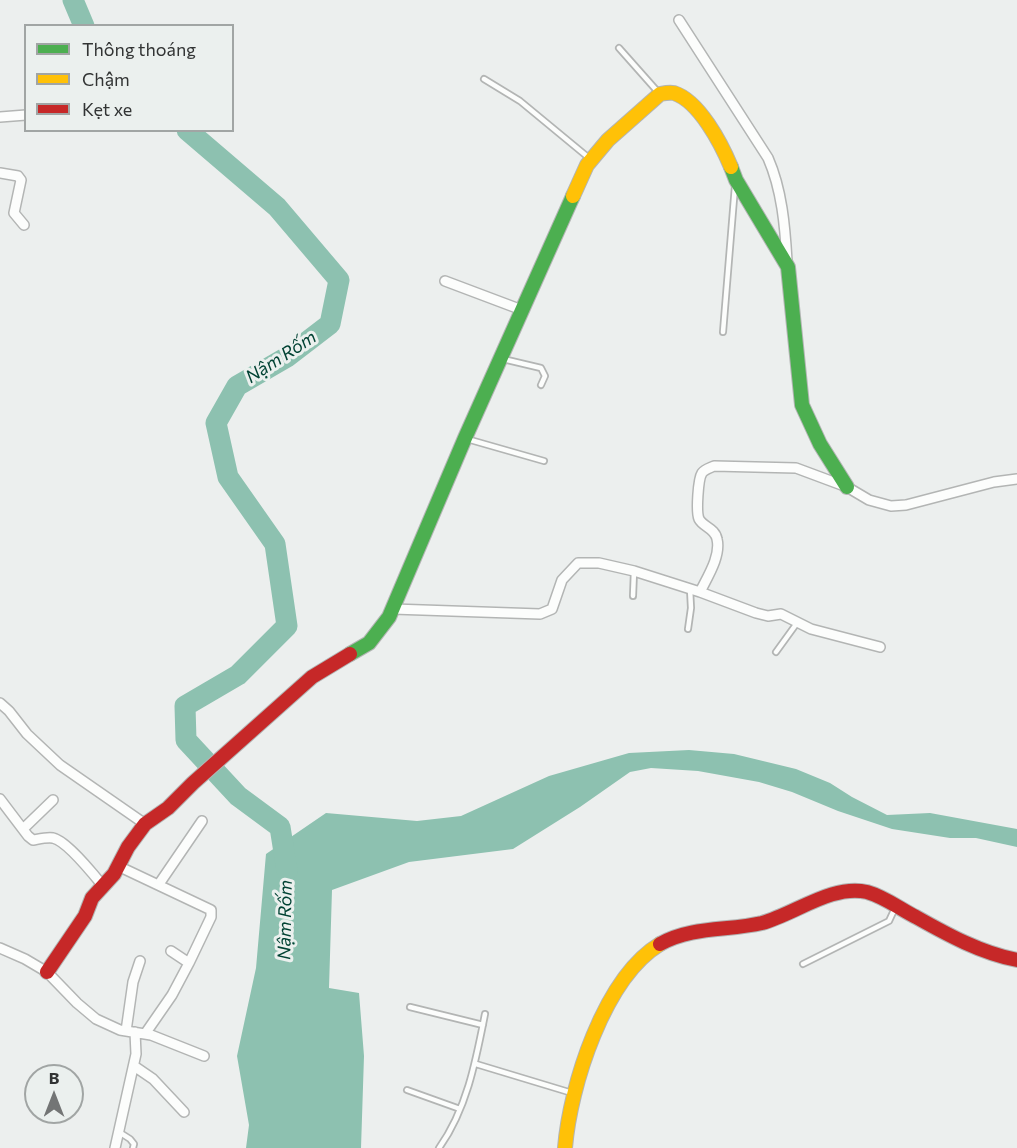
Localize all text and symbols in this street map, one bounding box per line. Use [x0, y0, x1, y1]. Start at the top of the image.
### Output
legend [24, 24, 234, 132]
text: Thông thoáng [82, 38, 196, 60]
text: Chậm [82, 68, 130, 90]
text: Kẹt xe [82, 98, 132, 120]
water label: Nậm Rốm [242, 326, 320, 388]
water label: Nậm Rốm [274, 880, 296, 960]
north arrow [24, 1064, 84, 1124]
text: B [49, 1068, 59, 1087]

